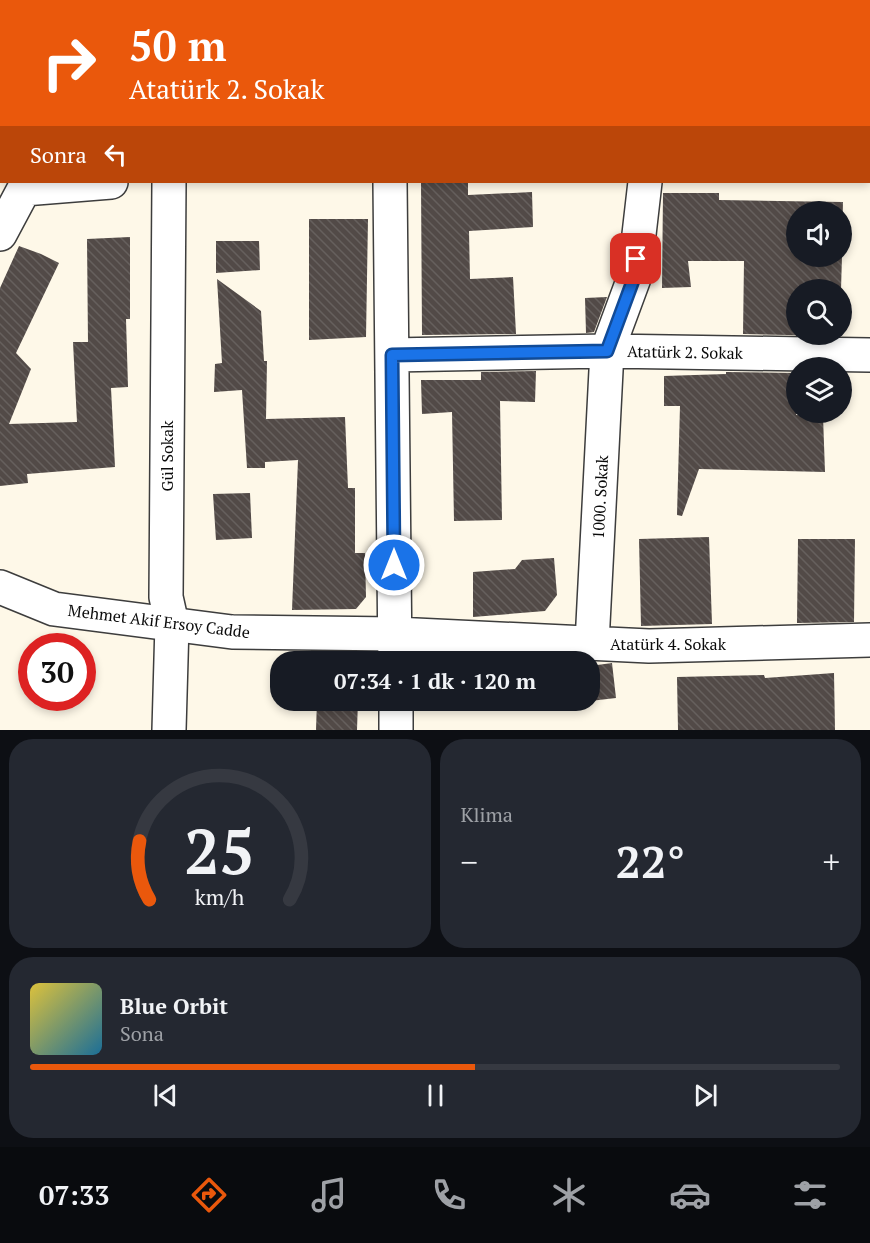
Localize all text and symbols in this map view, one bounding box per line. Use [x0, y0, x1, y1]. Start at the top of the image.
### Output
text: 50 m [129, 17, 227, 73]
icon: right [30, 24, 108, 102]
text: Atatürk 2. Sokak [129, 71, 324, 107]
icon: left [99, 138, 132, 171]
text: Sonra [30, 140, 87, 169]
map controls [786, 201, 852, 423]
button: sound [786, 201, 852, 267]
pin [610, 233, 661, 284]
icon: arrive [619, 242, 652, 275]
button: search [786, 279, 852, 345]
street label: Atatürk 2. Sokak [627, 340, 744, 364]
button: layers [786, 357, 852, 423]
street label: Gül Sokak [156, 420, 178, 491]
street label: 1000. Sokak [587, 454, 613, 539]
position arrow [362, 533, 426, 597]
street label: Mehmet Akif Ersoy Cadde [67, 599, 251, 643]
speed limit sign: 30 [18, 633, 96, 711]
street label: Atatürk 4. Sokak [610, 633, 727, 655]
text: 07:34 · 1 dk · 120 m [334, 666, 536, 695]
text: Klima [461, 801, 513, 828]
text: 25 [184, 809, 255, 892]
text: 22° [616, 831, 685, 891]
text: − [461, 840, 478, 883]
text: + [822, 840, 840, 883]
text: km/h [195, 884, 245, 912]
text: Blue Orbit [120, 991, 228, 1020]
text: Sona [120, 1020, 164, 1047]
icon: previous [149, 1079, 182, 1112]
icon: pause [419, 1079, 452, 1112]
icon: next [689, 1079, 722, 1112]
icon: directions [188, 1174, 230, 1216]
icon: music [308, 1174, 350, 1216]
icon: phone [428, 1174, 470, 1216]
icon: climate [548, 1174, 590, 1216]
icon: car [669, 1174, 711, 1216]
icon: filters [789, 1174, 831, 1216]
text: 07:33 [39, 1177, 109, 1213]

